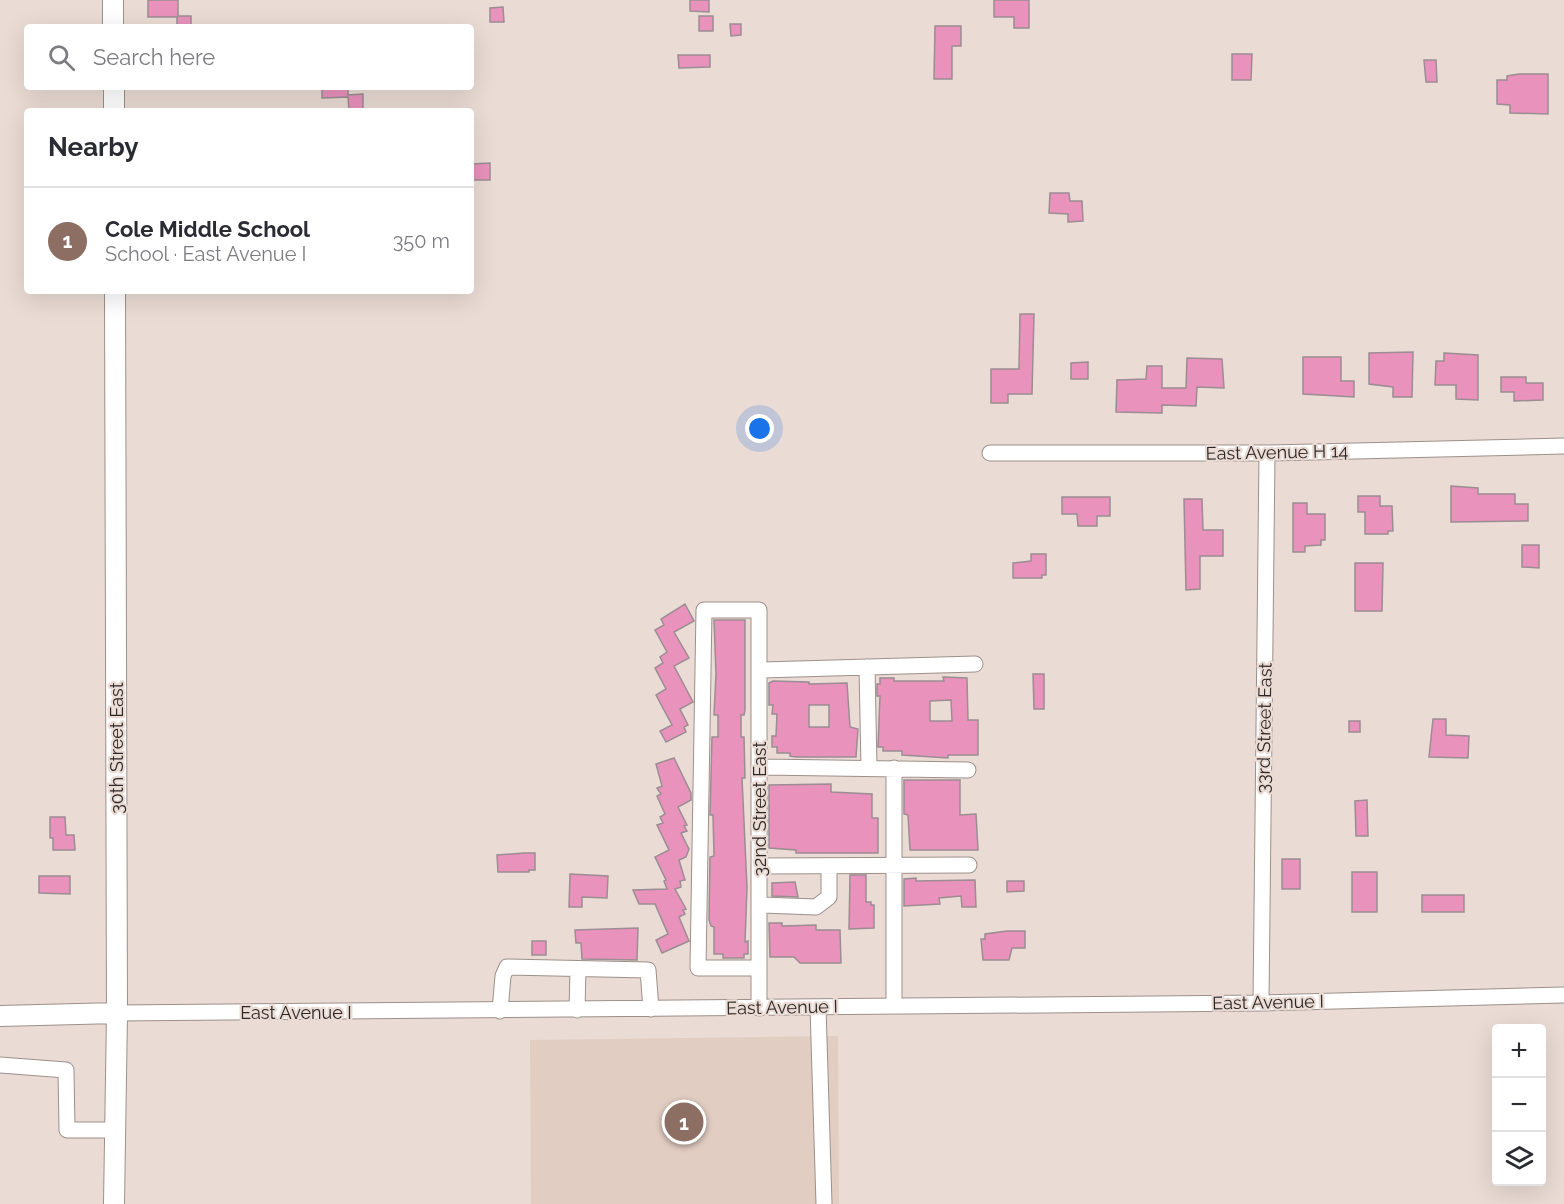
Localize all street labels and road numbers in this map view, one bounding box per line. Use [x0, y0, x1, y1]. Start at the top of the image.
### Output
street label: East Avenue H 14 [1206, 440, 1349, 464]
street label: 33rd Street East [1252, 662, 1276, 794]
street label: 30th Street East [106, 682, 127, 814]
street label: 32nd Street East [749, 741, 770, 877]
street label: East Avenue I [1212, 991, 1324, 1013]
street label: East Avenue I [726, 996, 838, 1018]
street label: East Avenue I [240, 1002, 352, 1023]

